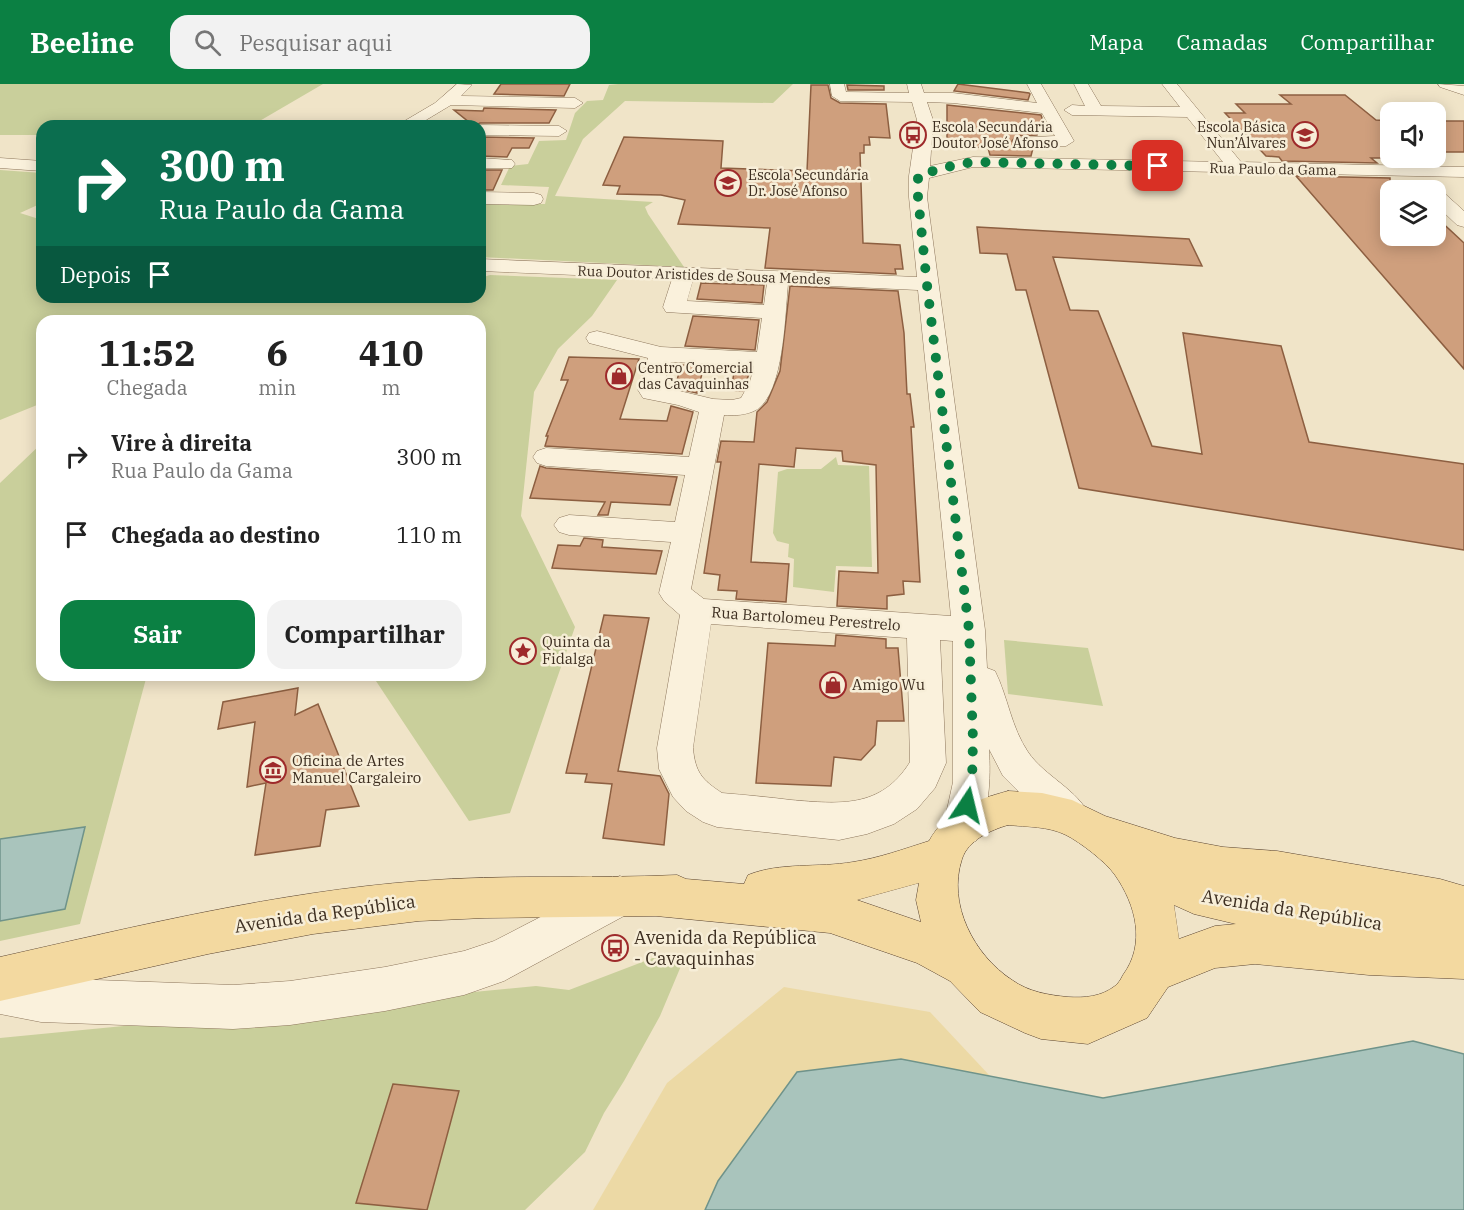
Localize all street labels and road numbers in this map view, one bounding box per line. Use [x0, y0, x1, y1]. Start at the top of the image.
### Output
street label: Rua Paulo da Gama [1209, 159, 1337, 179]
street label: Rua Doutor Aristides de Sousa Mendes [577, 262, 831, 288]
street label: Rua Bartolomeu Perestrelo [711, 602, 901, 635]
street label: Avenida da República [1200, 884, 1384, 935]
street label: Avenida da República [233, 889, 417, 938]

